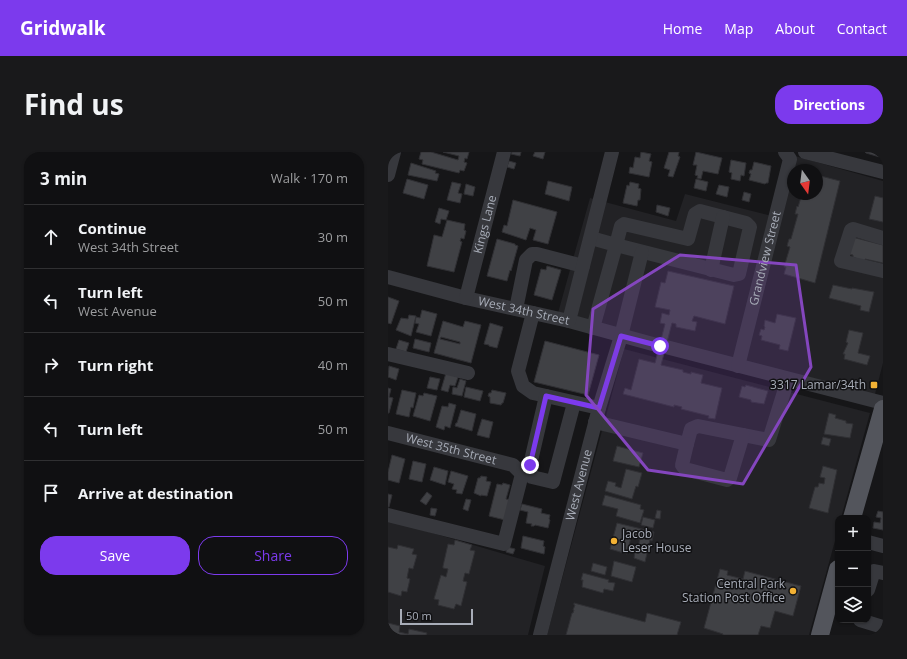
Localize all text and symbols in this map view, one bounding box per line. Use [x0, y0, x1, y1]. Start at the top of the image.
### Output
text: Gridwalk [20, 15, 106, 41]
text: Home [663, 19, 702, 38]
text: Map [724, 19, 753, 38]
text: About [775, 19, 815, 38]
text: Contact [837, 19, 887, 38]
text: Find us [24, 85, 124, 123]
button: Directions [775, 85, 883, 124]
north arrow [787, 164, 823, 200]
text: 3 min [40, 167, 87, 190]
text: Walk · 170 m [271, 169, 348, 187]
street label: Kings Lane [469, 193, 501, 256]
street label: Grandview Street [745, 209, 785, 307]
text: Continue [78, 218, 146, 238]
icon: ahead [40, 226, 62, 248]
text: 30 m [318, 228, 348, 246]
text: West 34th Street [78, 238, 179, 256]
text: Turn left [78, 282, 143, 302]
icon: left [40, 290, 62, 312]
text: 50 m [318, 292, 348, 310]
street label: West 34th Street [477, 292, 571, 329]
text: West Avenue [78, 302, 157, 320]
route start [651, 337, 669, 355]
icon: right [40, 354, 62, 376]
text: Turn right [78, 355, 153, 375]
text: 40 m [318, 356, 348, 374]
place label: 3317 Lamar/34th [770, 376, 866, 393]
marker: 3317 Lamar/34th [869, 380, 879, 390]
icon: left [40, 418, 62, 440]
text: Turn left [78, 419, 143, 439]
text: 50 m [318, 420, 348, 438]
street label: West 35th Street [404, 429, 498, 468]
street label: West Avenue [561, 447, 596, 522]
route end [521, 456, 539, 474]
icon: arrive [40, 482, 62, 504]
text: Arrive at destination [78, 483, 233, 503]
map controls [835, 515, 871, 623]
button: + [835, 515, 871, 551]
place label: Jacob Leser House [621, 525, 692, 556]
button: Save [40, 536, 190, 575]
button: Share [198, 536, 348, 575]
marker: Jacob Leser House [609, 536, 619, 546]
button: − [835, 551, 871, 587]
place label: Central Park Station Post Office [682, 575, 786, 606]
marker: Central Park Station Post Office [788, 586, 798, 596]
button: layers [835, 587, 871, 623]
scale bar [400, 607, 473, 626]
text: 50 m [406, 608, 432, 623]

